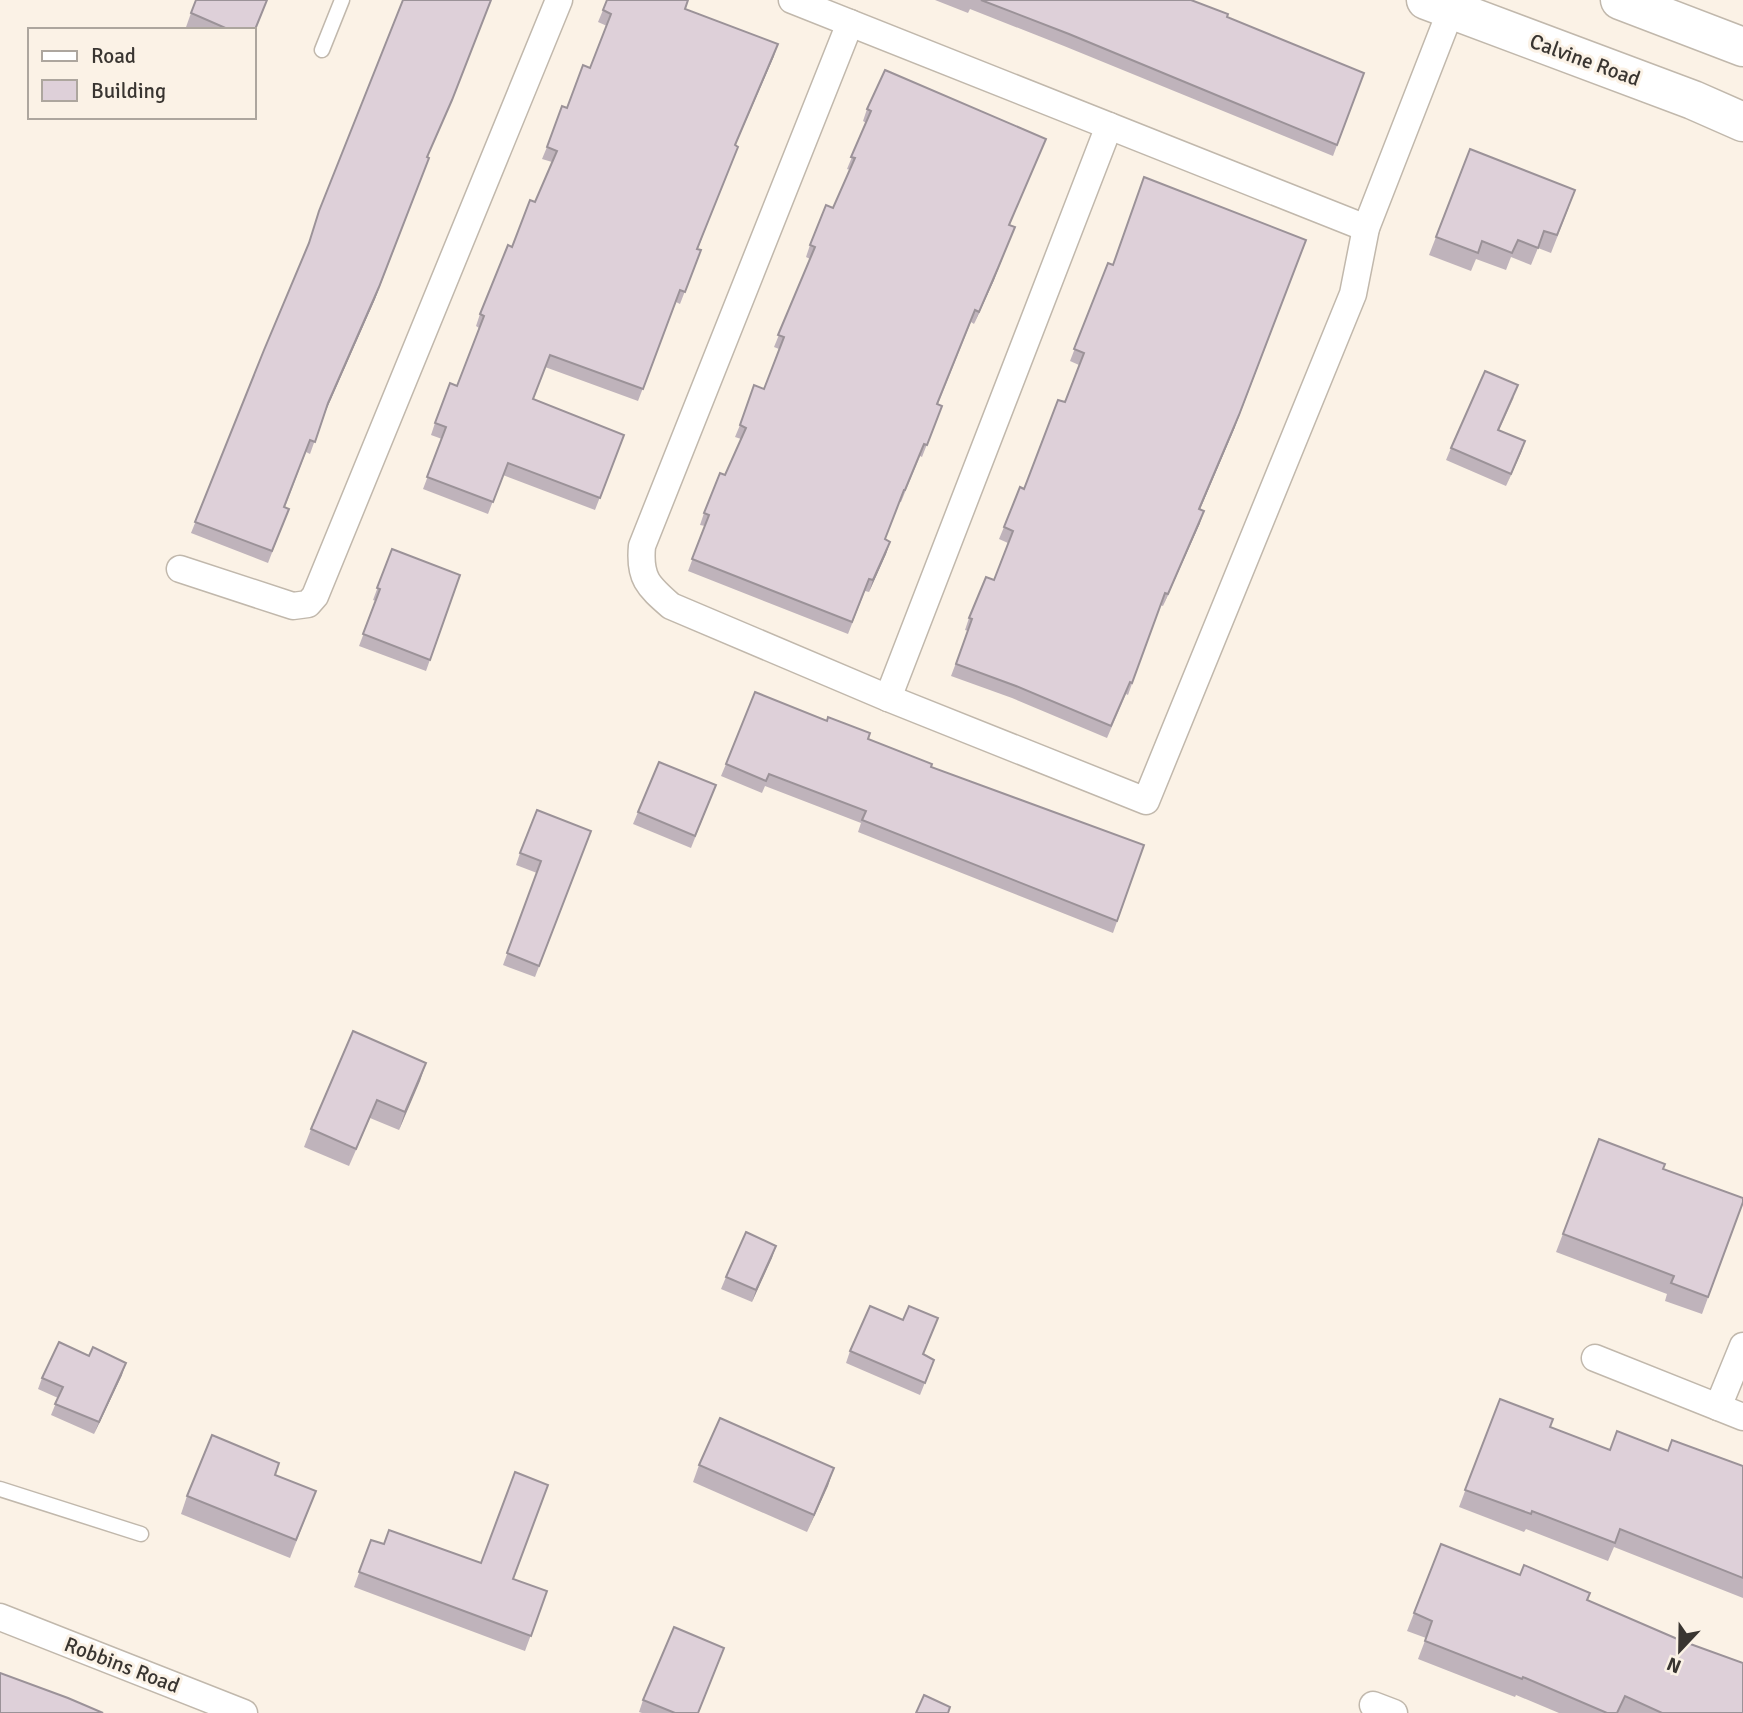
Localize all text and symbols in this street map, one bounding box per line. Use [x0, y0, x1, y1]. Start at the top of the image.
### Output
legend [28, 28, 256, 119]
street label: Calvine Road [1526, 28, 1644, 92]
text: Road [91, 43, 136, 69]
text: Building [91, 78, 166, 104]
north arrow [1645, 1615, 1715, 1685]
street label: Robbins Road [61, 1631, 183, 1699]
text: N [1663, 1651, 1685, 1678]

